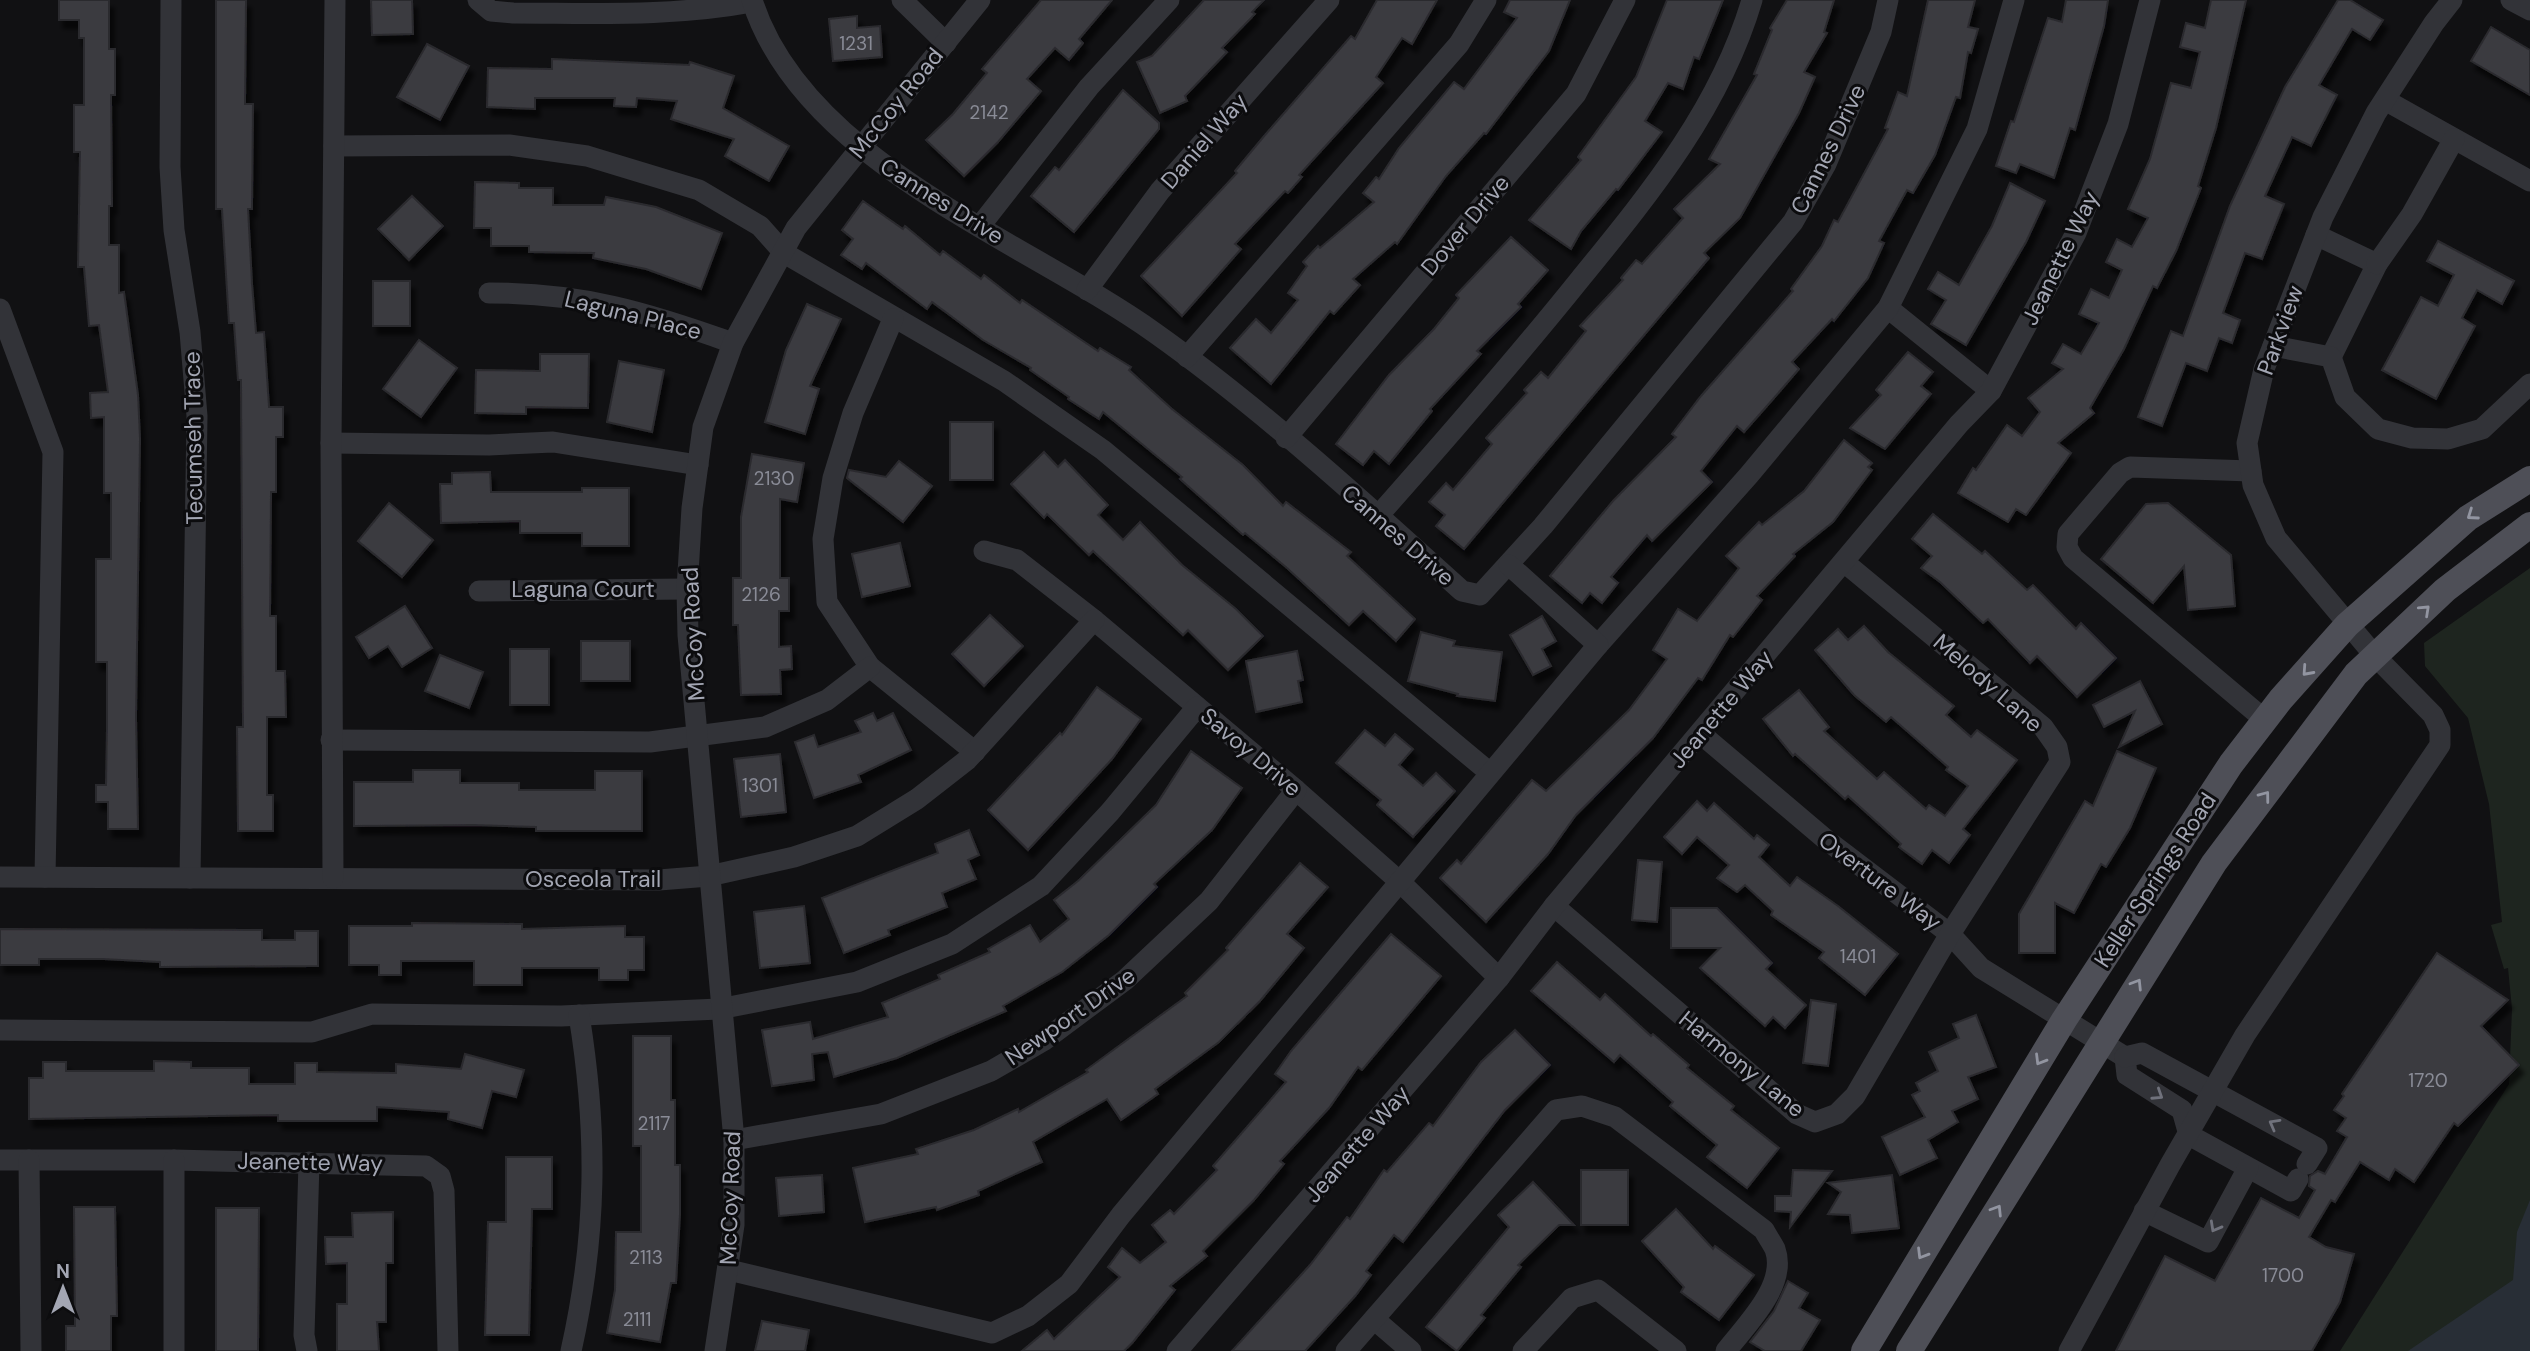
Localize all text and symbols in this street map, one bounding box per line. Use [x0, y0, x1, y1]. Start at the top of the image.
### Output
house number: 1231 [839, 31, 873, 56]
street label: McCoy Road [842, 41, 950, 165]
street label: Cannes Drive [1784, 79, 1872, 219]
street label: Daniel Way [1154, 87, 1254, 195]
house number: 2142 [969, 100, 1009, 125]
street label: Cannes Drive [874, 151, 1010, 251]
street label: Dover Drive [1414, 168, 1516, 282]
street label: Jeanette Way [2015, 186, 2106, 330]
street label: Parkview [2250, 281, 2310, 379]
street label: Laguna Place [562, 284, 704, 346]
street label: Tecumseh Trace [176, 351, 210, 525]
house number: 2130 [753, 466, 795, 491]
street label: Cannes Drive [1335, 478, 1461, 592]
one-way arrow [2467, 507, 2480, 519]
street label: McCoy Road [675, 566, 711, 702]
street label: Laguna Court [511, 574, 655, 604]
house number: 2126 [741, 582, 781, 607]
one-way arrow [2417, 605, 2430, 618]
street label: Melody Lane [1927, 627, 2049, 739]
street label: Jeanette Way [1663, 643, 1780, 775]
one-way arrow [2302, 662, 2315, 675]
street label: Savoy Drive [1194, 701, 1308, 803]
house number: 1301 [742, 773, 778, 798]
street label: Keller Springs Road [2087, 787, 2223, 973]
one-way arrow [2256, 791, 2269, 804]
street label: Overture Way [1812, 825, 1948, 937]
street label: Osceola Trail [525, 864, 661, 894]
house number: 1401 [1840, 944, 1876, 969]
street label: Newport Drive [999, 960, 1141, 1072]
one-way arrow [2129, 979, 2142, 992]
street label: Harmony Lane [1673, 1004, 1811, 1124]
one-way arrow [2035, 1052, 2048, 1065]
house number: 1720 [2408, 1068, 2448, 1093]
street label: Jeanette Way [1298, 1079, 1416, 1209]
one-way arrow [2150, 1086, 2163, 1099]
house number: 2117 [638, 1111, 670, 1136]
one-way arrow [2268, 1119, 2281, 1132]
street label: McCoy Road [713, 1130, 747, 1266]
street label: Jeanette Way [237, 1146, 383, 1178]
one-way arrow [1988, 1204, 2001, 1217]
one-way arrow [2210, 1220, 2223, 1233]
house number: 2113 [629, 1245, 663, 1270]
one-way arrow [1917, 1247, 1930, 1260]
north arrow [28, 1253, 98, 1323]
text: N [56, 1259, 70, 1284]
house number: 1700 [2262, 1263, 2304, 1288]
house number: 2111 [623, 1307, 651, 1332]

